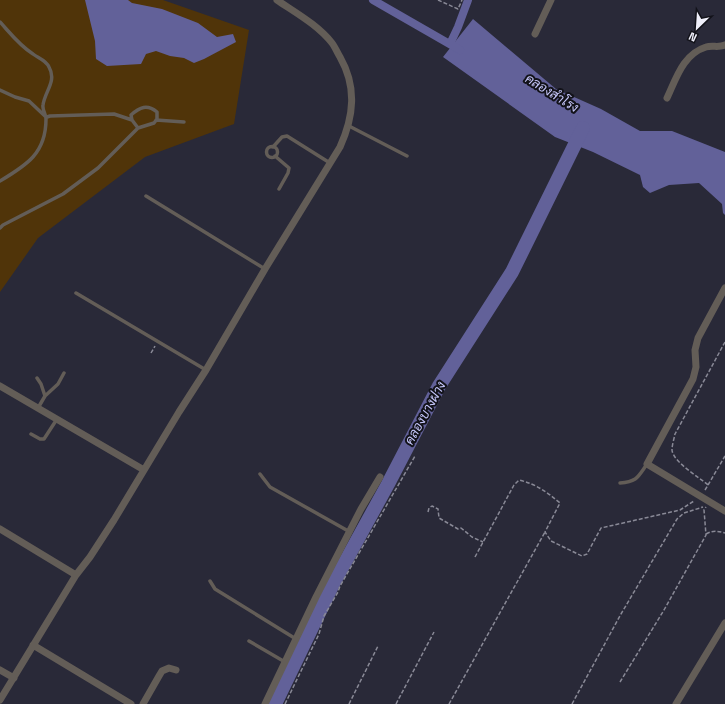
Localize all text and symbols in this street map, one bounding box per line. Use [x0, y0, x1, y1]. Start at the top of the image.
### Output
north arrow [677, 8, 717, 48]
text: N [686, 29, 699, 45]
water label: คลองสำโรง [522, 70, 582, 116]
water label: คลองบางฝาง [401, 378, 449, 448]

